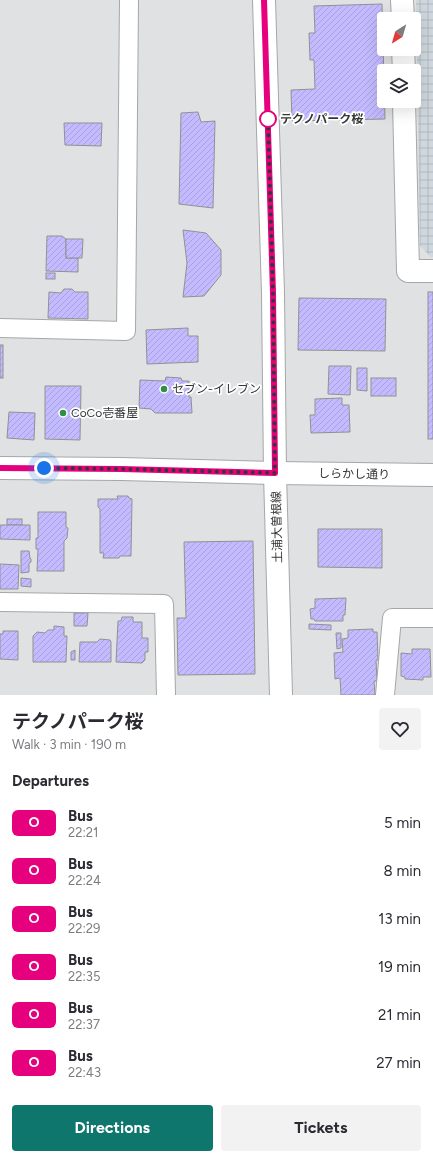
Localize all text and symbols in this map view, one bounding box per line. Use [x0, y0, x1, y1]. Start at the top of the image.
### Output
north arrow [377, 12, 421, 56]
map controls [377, 12, 421, 108]
button: layers [377, 64, 421, 108]
marker: テクノパーク桜 [259, 110, 277, 128]
place label: テクノパーク桜 [280, 112, 363, 126]
place label: セブン-イレブン [172, 382, 261, 396]
marker: セブン-イレブン [159, 384, 169, 394]
place label: CoCo壱番屋 [71, 406, 138, 420]
marker: CoCo壱番屋 [58, 408, 68, 418]
your location [34, 458, 54, 478]
street label: しらかし通り [318, 466, 390, 482]
street label: 土浦大曽根線 [269, 491, 285, 563]
button: heart [379, 708, 421, 750]
text: テクノパーク桜 [12, 710, 144, 733]
text: Walk · 3 min · 190 m [12, 737, 126, 752]
text: Departures [12, 772, 89, 790]
text: Bus [68, 807, 93, 825]
text: O [28, 814, 40, 831]
text: 5 min [384, 814, 421, 832]
text: 22:21 [68, 825, 98, 840]
text: Bus [68, 855, 93, 873]
text: O [28, 862, 40, 879]
text: 8 min [383, 862, 421, 880]
text: 22:24 [68, 873, 101, 888]
text: Bus [68, 903, 93, 921]
text: O [28, 910, 40, 927]
text: 13 min [378, 910, 421, 928]
text: 22:29 [68, 921, 100, 936]
text: Bus [68, 951, 93, 969]
text: O [28, 958, 40, 975]
text: 19 min [378, 958, 421, 976]
text: 22:35 [68, 969, 100, 984]
text: Bus [68, 999, 93, 1017]
text: O [28, 1006, 40, 1023]
text: 21 min [378, 1006, 421, 1024]
text: 22:37 [68, 1017, 100, 1032]
text: Bus [68, 1047, 93, 1065]
text: O [28, 1054, 40, 1071]
text: 27 min [376, 1054, 421, 1072]
text: 22:43 [68, 1065, 101, 1080]
button: Directions [12, 1105, 213, 1151]
button: Tickets [221, 1105, 421, 1151]

